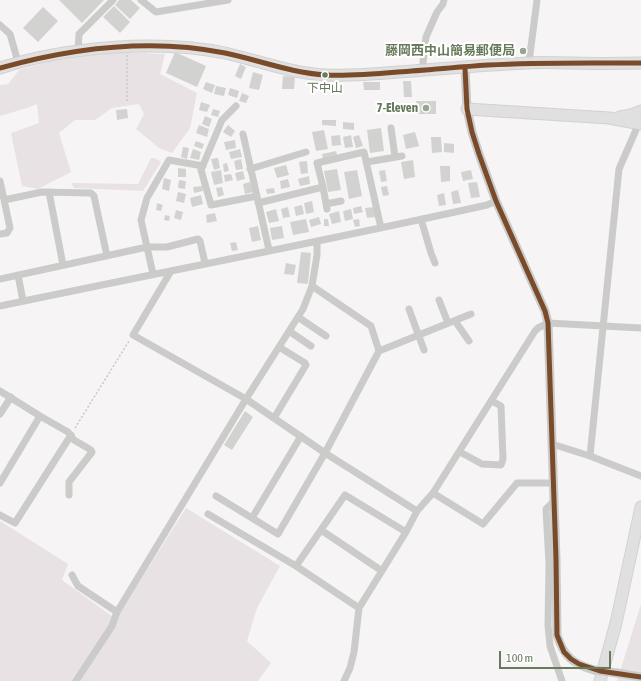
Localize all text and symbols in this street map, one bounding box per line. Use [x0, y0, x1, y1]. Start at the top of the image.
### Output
place label: 藤岡西中山簡易郵便局 [385, 43, 515, 59]
marker: 藤岡西中山簡易郵便局 [518, 46, 528, 56]
marker: 下中山 [320, 70, 330, 80]
place label: 下中山 [307, 81, 343, 95]
place label: 7-Eleven [377, 100, 418, 116]
marker: 7-Eleven [421, 103, 431, 113]
scale bar [501, 643, 613, 669]
text: 100 m [506, 651, 533, 665]

